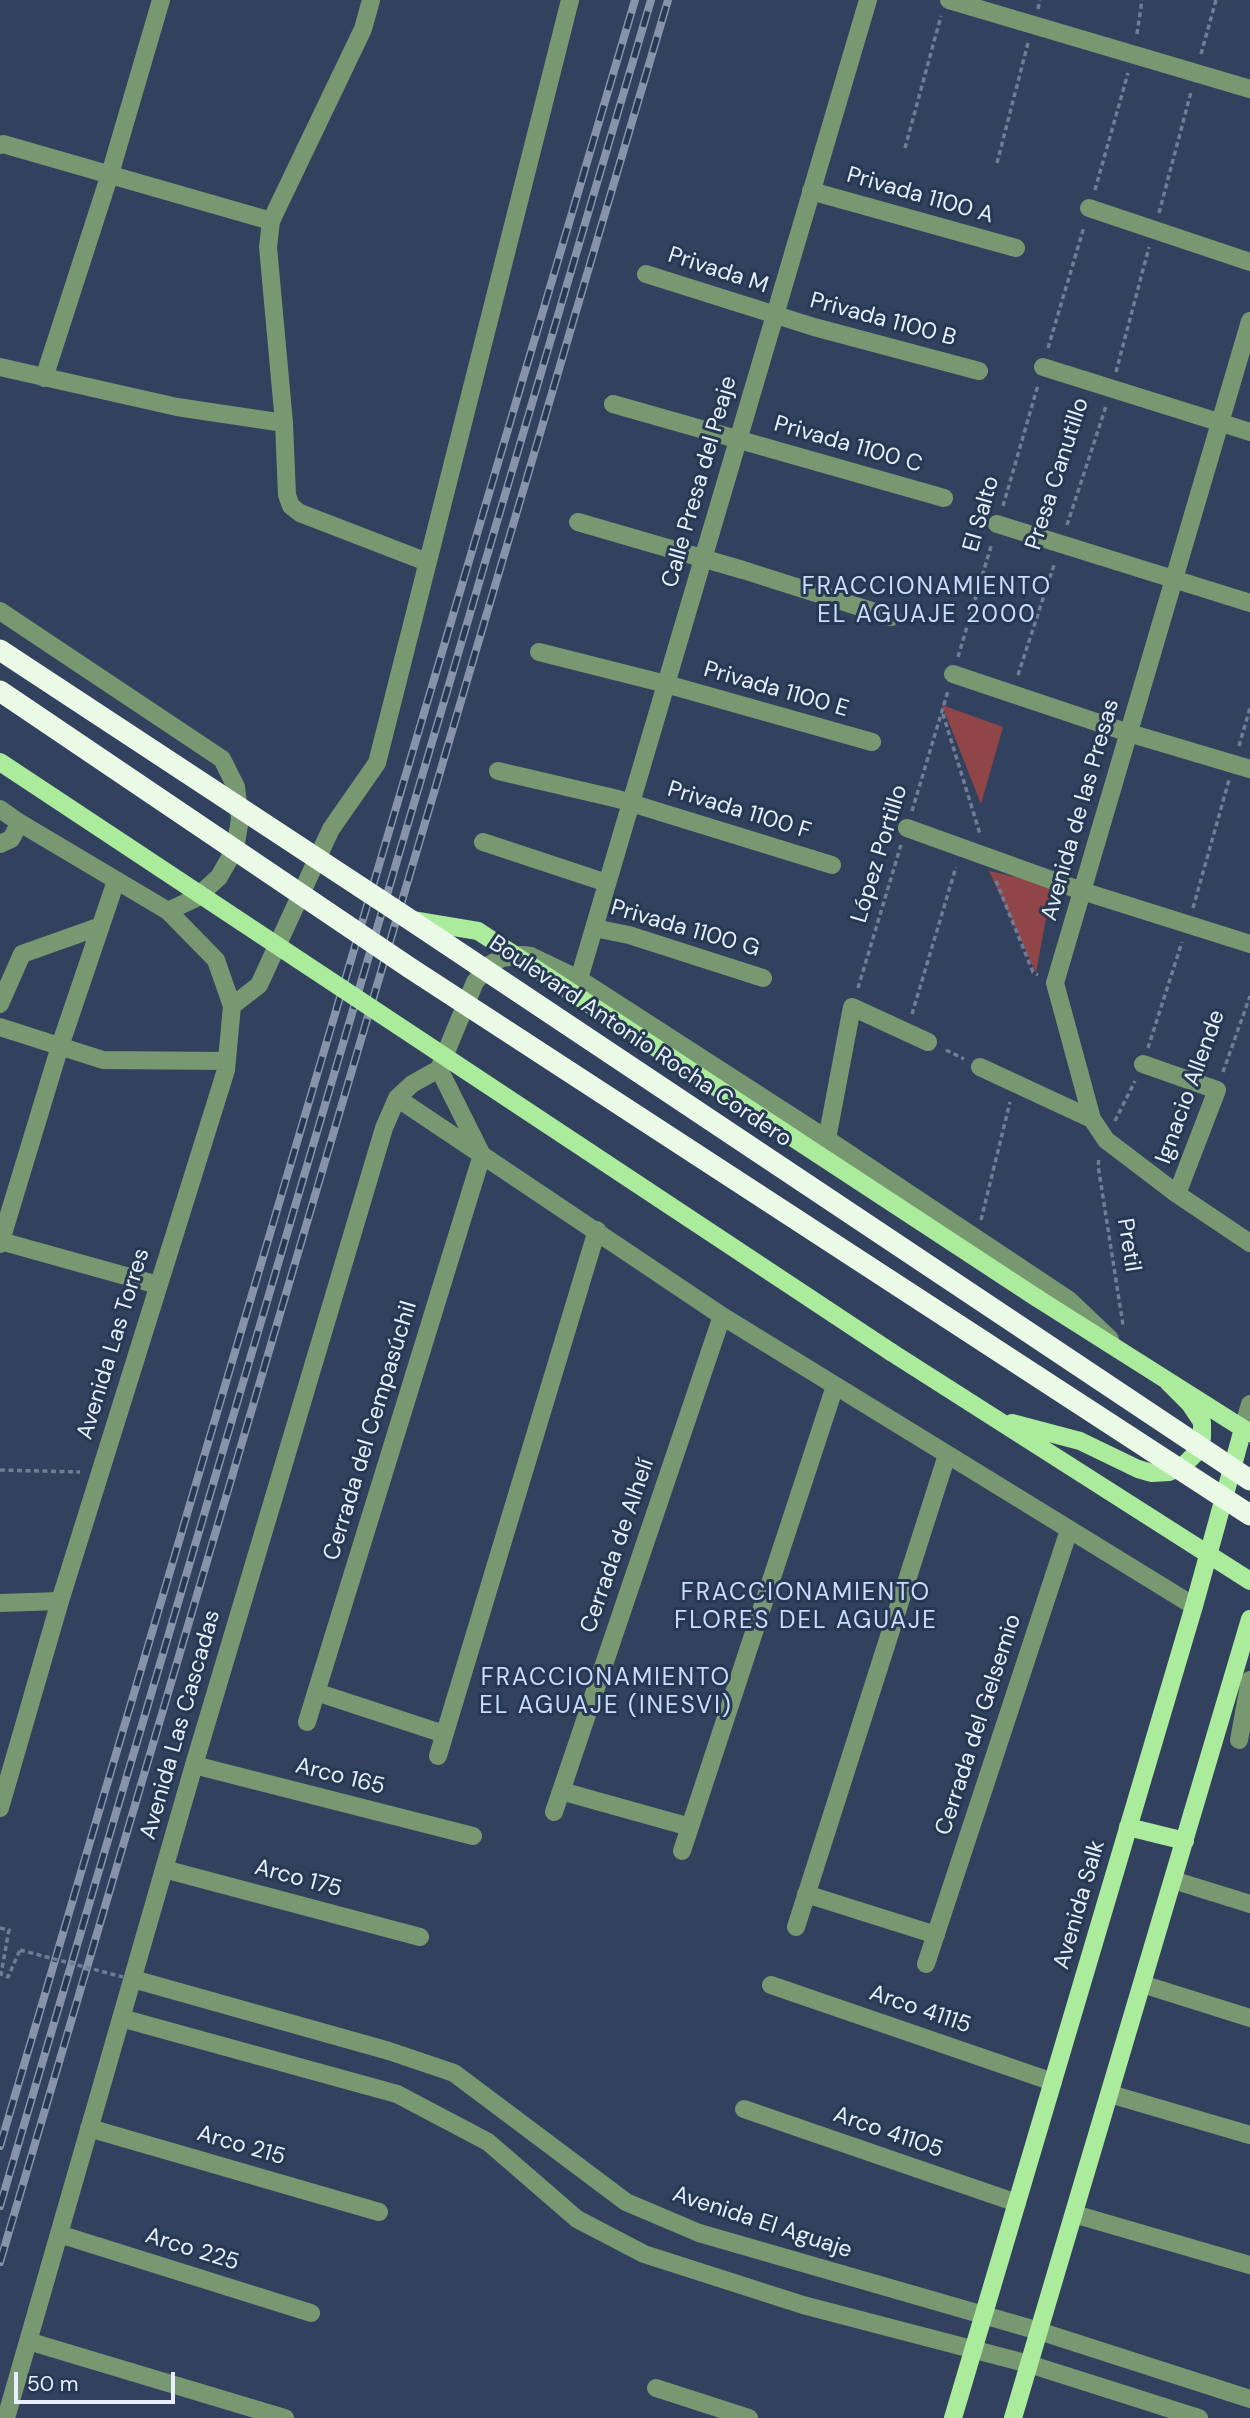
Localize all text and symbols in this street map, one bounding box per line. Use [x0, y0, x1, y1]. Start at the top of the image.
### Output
street label: Privada 1100 A [843, 162, 997, 230]
street label: Privada M [664, 242, 772, 300]
street label: Privada 1100 B [807, 287, 959, 353]
street label: Calle Presa del Peaje [657, 373, 743, 591]
street label: Presa Canutillo [1020, 394, 1096, 554]
street label: Privada 1100 C [771, 411, 925, 479]
street label: El Salto [958, 473, 1006, 555]
district label: FRACCIONAMIENTO EL AGUAJE 2000 [804, 574, 1050, 630]
street label: Privada 1100 E [700, 656, 852, 724]
street label: Avenida de las Presas [1036, 696, 1126, 924]
street label: Privada 1100 F [664, 776, 814, 846]
street label: López Portillo [846, 782, 914, 926]
street label: Privada 1100 G [607, 895, 763, 963]
street label: Boulevard Antonio Rocha Cordero [483, 930, 797, 1154]
street label: Ignacio Allende [1150, 1006, 1232, 1168]
street label: Pretil [1110, 1216, 1146, 1274]
street label: Avenida Las Torres [72, 1245, 156, 1443]
street label: Cerrada del Cempasúchil [318, 1298, 424, 1564]
street label: Cerrada de Alhelí [575, 1455, 661, 1637]
district label: FRACCIONAMIENTO FLORES DEL AGUAJE [676, 1580, 936, 1636]
street label: Avenida Las Cascadas [135, 1607, 227, 1843]
street label: Cerrada del Gelsemio [930, 1611, 1028, 1839]
district label: FRACCIONAMIENTO EL AGUAJE (INESVI) [482, 1665, 730, 1721]
street label: Arco 165 [292, 1753, 388, 1801]
street label: Avenida Salk [1048, 1837, 1112, 1973]
street label: Arco 175 [251, 1854, 345, 1904]
street label: Arco 41115 [866, 1980, 974, 2040]
street label: Arco 41105 [829, 2101, 947, 2165]
street label: Arco 215 [194, 2120, 288, 2172]
street label: Avenida El Aguaje [669, 2181, 855, 2265]
street label: Arco 225 [142, 2223, 242, 2277]
scale bar [18, 2358, 178, 2402]
text: 50 m [27, 2370, 78, 2398]

